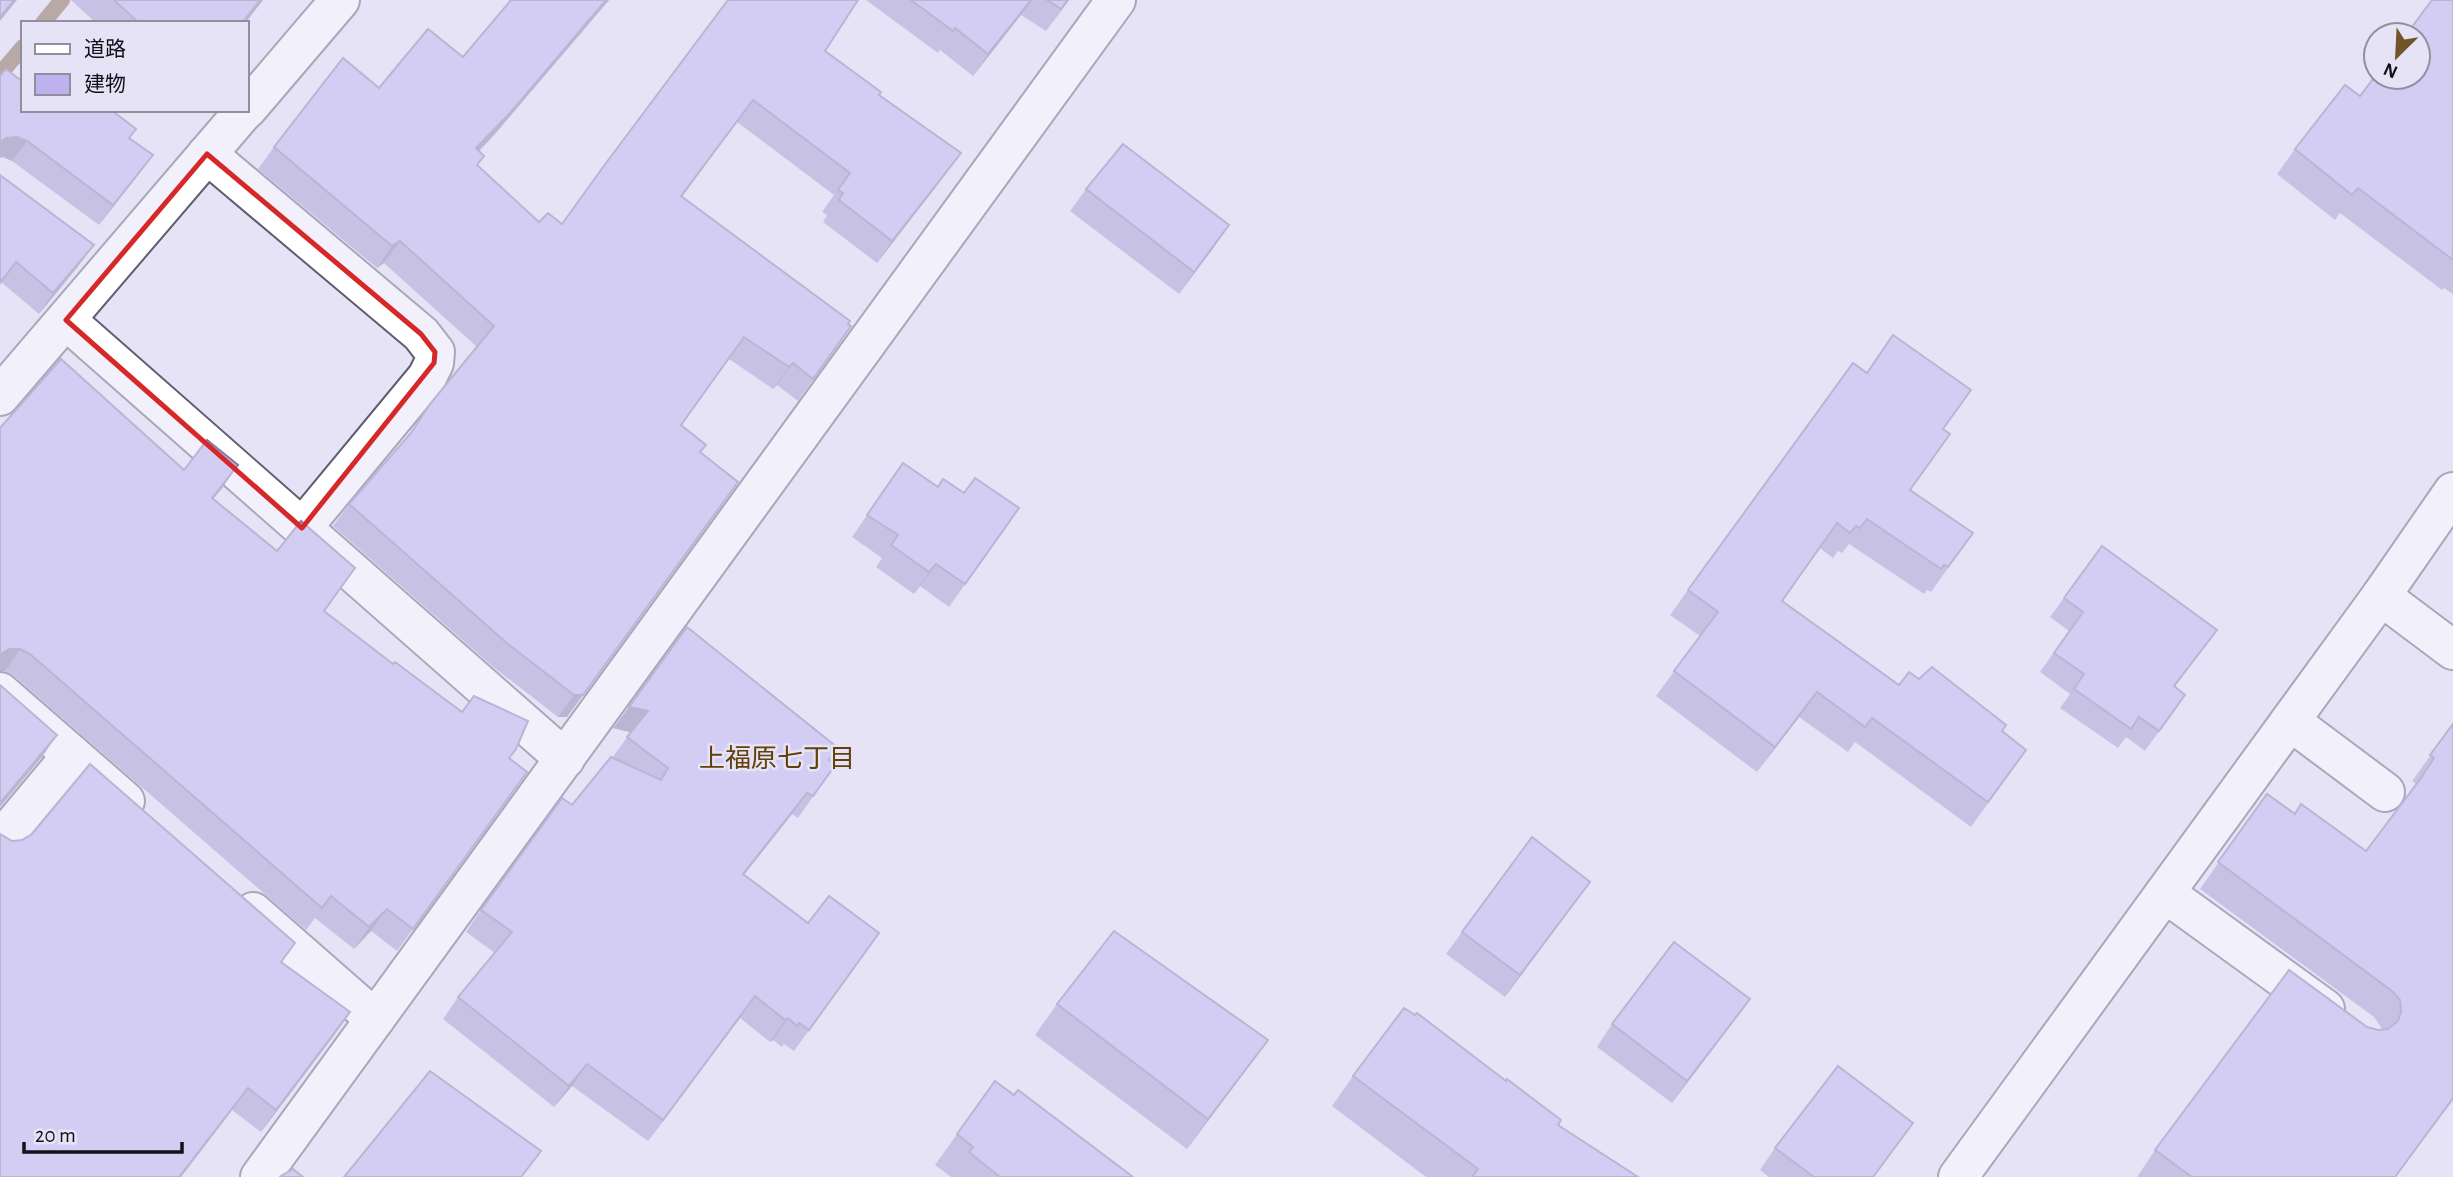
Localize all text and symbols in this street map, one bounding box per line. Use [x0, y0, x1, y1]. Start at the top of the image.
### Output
legend [21, 21, 248, 112]
north arrow [2362, 21, 2432, 91]
text: 道路 [84, 38, 126, 60]
text: N [2381, 59, 2401, 82]
text: 建物 [84, 73, 126, 95]
district label: 上福原七丁目 [699, 745, 855, 772]
scale bar [24, 1110, 182, 1154]
text: 20 m [35, 1125, 76, 1146]

